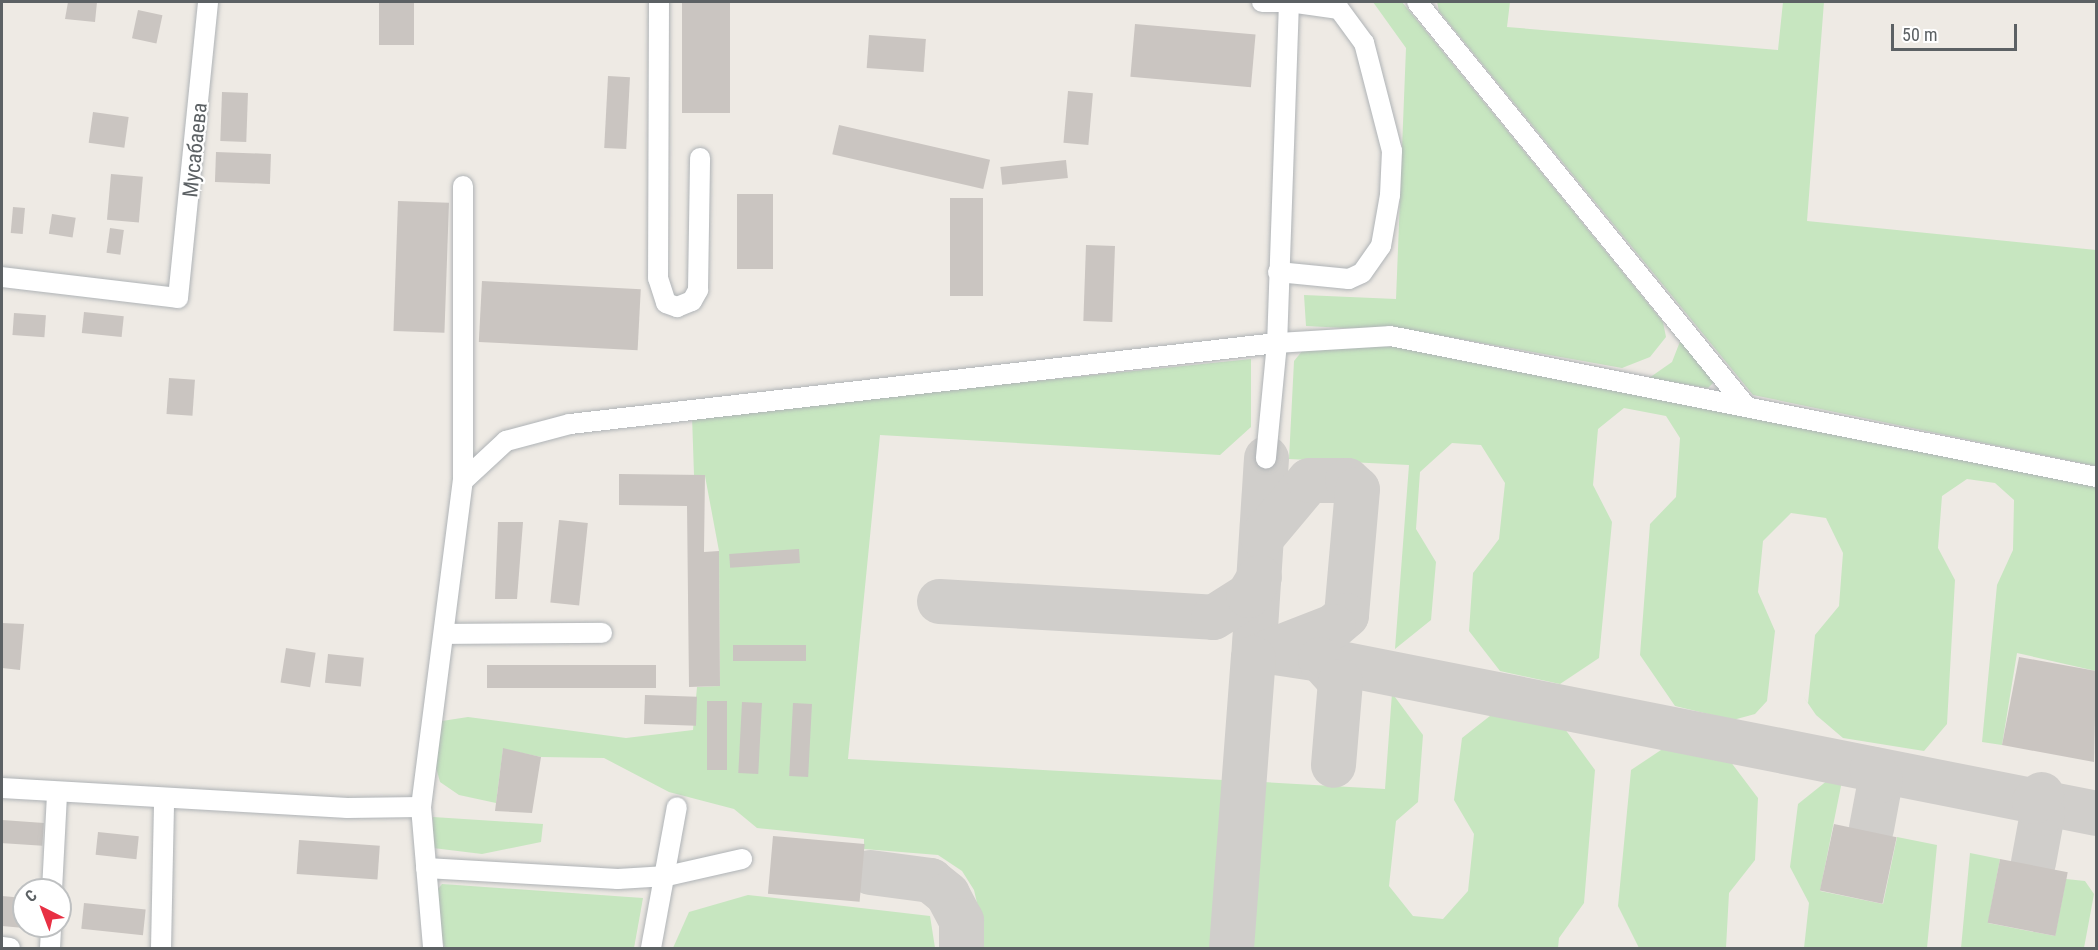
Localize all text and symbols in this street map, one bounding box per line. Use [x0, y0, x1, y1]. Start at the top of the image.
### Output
scale bar [1894, 12, 2020, 50]
text: 50 m [1902, 24, 1937, 45]
street label: Мусабаева [178, 101, 212, 199]
north arrow [12, 878, 72, 938]
text: С [21, 886, 41, 906]

